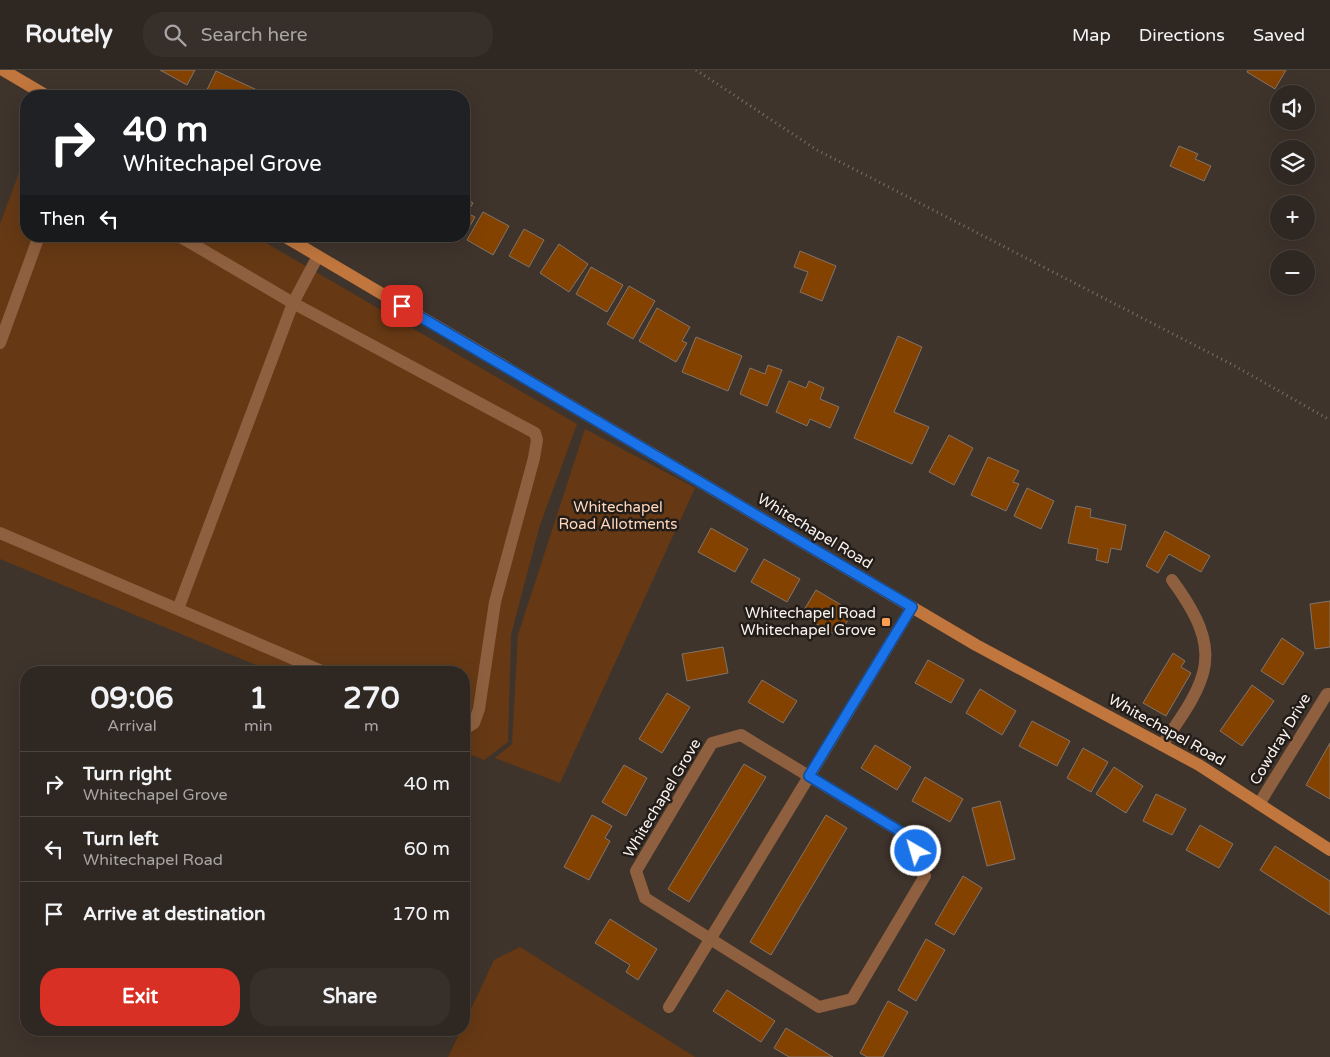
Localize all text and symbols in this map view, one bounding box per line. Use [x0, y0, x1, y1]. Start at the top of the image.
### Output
search box [143, 12, 493, 57]
text: Routely [25, 20, 113, 49]
icon: search [161, 21, 189, 49]
text: Search here [201, 24, 308, 46]
text: Map [1072, 24, 1111, 46]
text: Directions [1139, 24, 1225, 46]
text: Saved [1253, 24, 1305, 46]
map controls [1270, 85, 1315, 295]
button: sound [1270, 85, 1315, 130]
text: 40 m [123, 109, 208, 151]
icon: right [40, 110, 105, 175]
button: layers [1270, 140, 1315, 185]
text: Whitechapel Grove [123, 151, 322, 177]
button: + [1270, 195, 1315, 240]
icon: left [95, 205, 123, 233]
text: Then [40, 208, 85, 230]
button: − [1270, 250, 1315, 295]
pin [381, 285, 423, 327]
icon: arrive [388, 292, 416, 320]
street label: Whitechapel Road [754, 490, 876, 572]
park label: Whitechapel Road Allotments [558, 498, 678, 533]
place label: Whitechapel Road Whitechapel Grove [740, 604, 876, 639]
marker: Whitechapel Road Whitechapel Grove [880, 616, 892, 628]
text: 09:06 [90, 680, 174, 717]
text: 1 [249, 680, 268, 717]
text: 270 [343, 680, 400, 717]
street label: Whitechapel Road [1105, 690, 1229, 770]
street label: Cowdray Drive [1246, 690, 1314, 788]
text: Arrival [107, 716, 157, 736]
text: min [244, 716, 273, 736]
text: m [364, 716, 379, 736]
street label: Whitechapel Grove [619, 735, 705, 861]
text: Turn right [83, 763, 171, 785]
icon: right [40, 770, 68, 798]
text: 40 m [404, 773, 450, 795]
text: Whitechapel Grove [83, 785, 228, 805]
position arrow [889, 824, 941, 876]
text: Turn left [83, 828, 159, 850]
icon: left [40, 835, 68, 863]
text: 60 m [404, 838, 450, 860]
text: Whitechapel Road [83, 850, 223, 870]
icon: arrive [40, 900, 68, 928]
text: Arrive at destination [83, 903, 266, 925]
text: 170 m [392, 903, 450, 925]
button: Exit [40, 968, 240, 1026]
button: Share [250, 968, 450, 1026]

